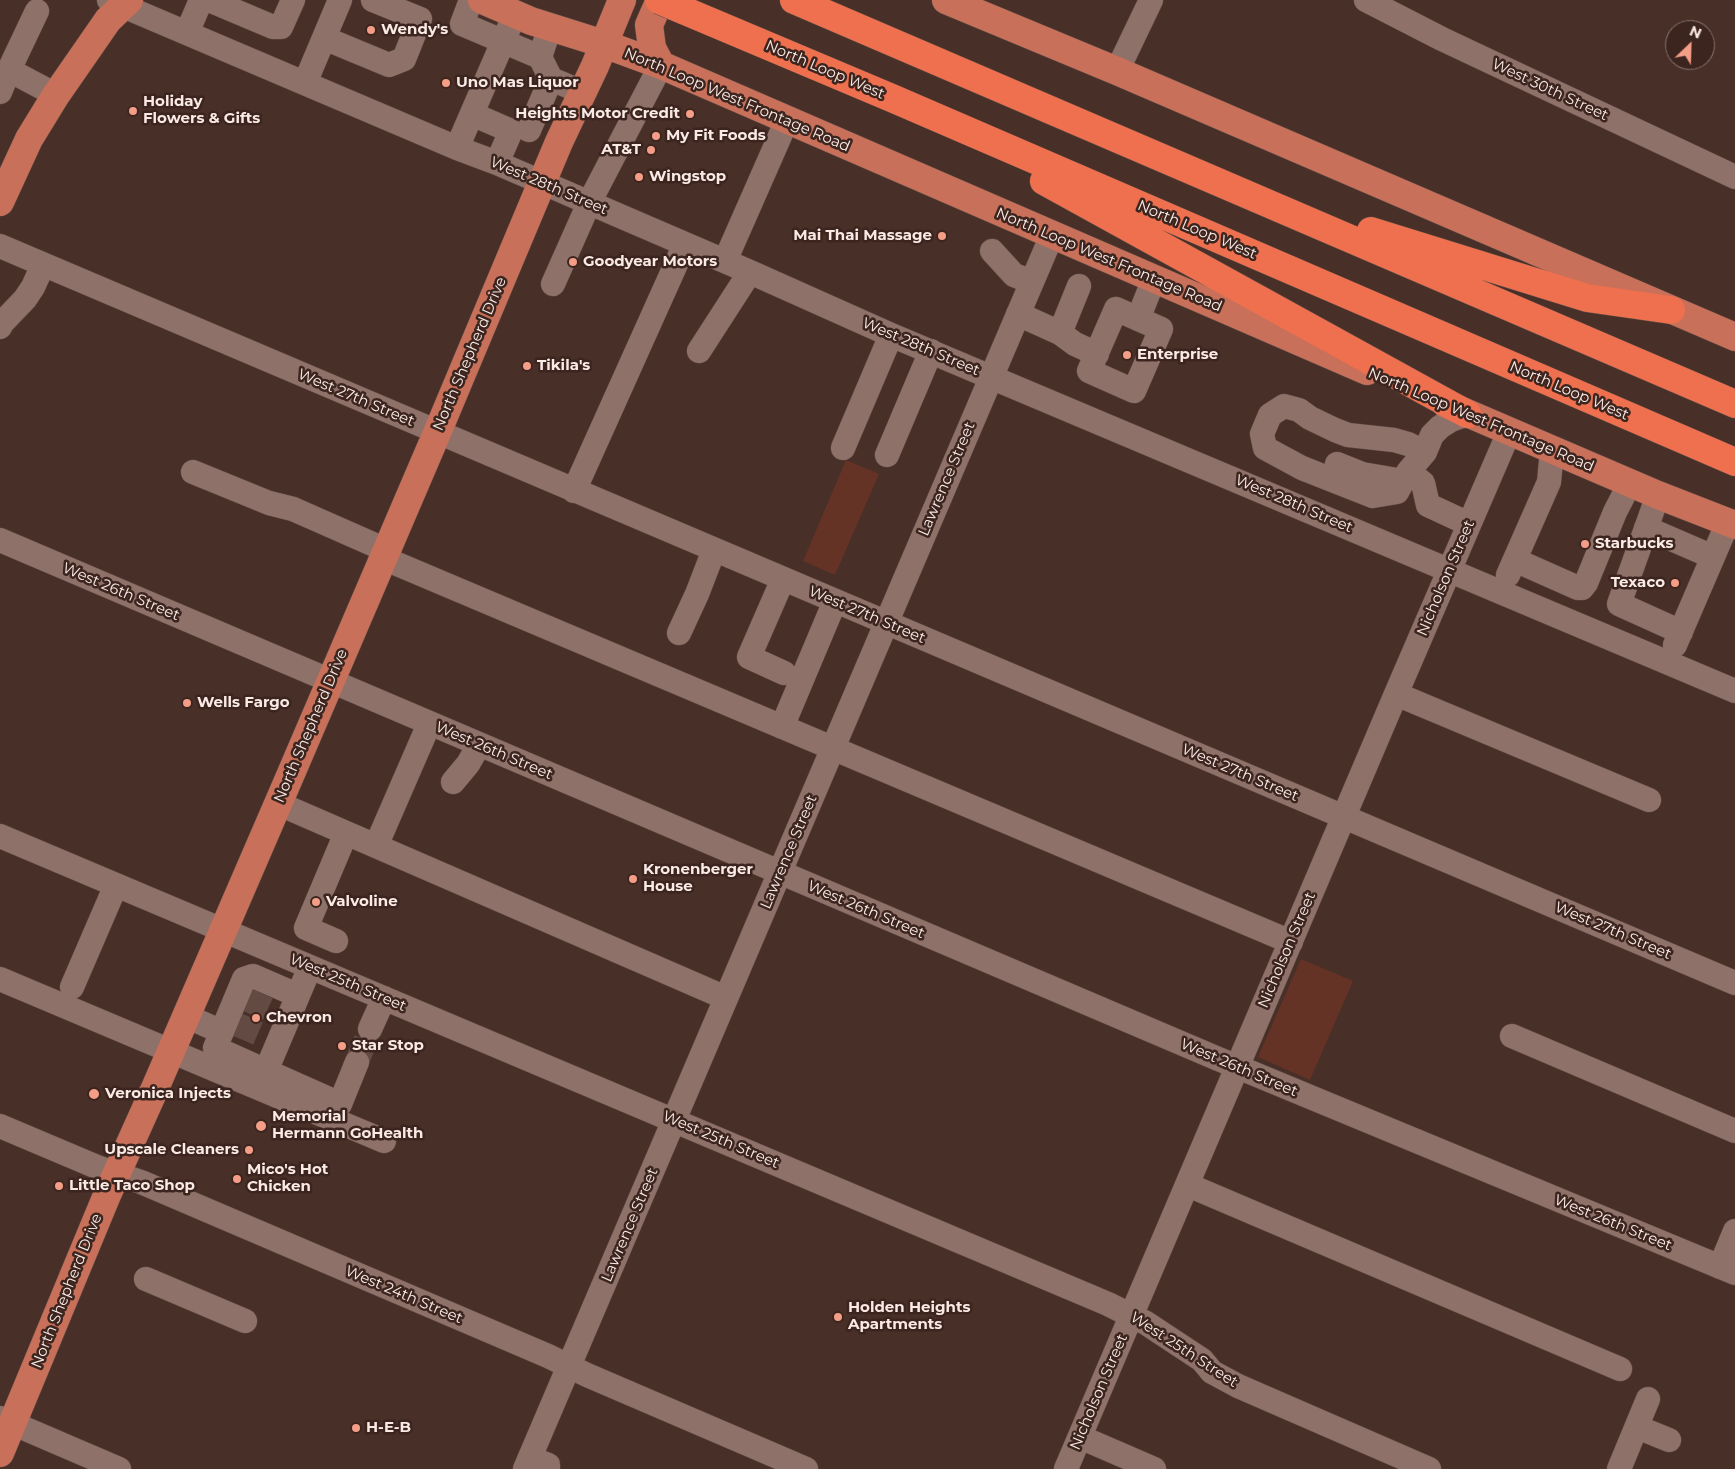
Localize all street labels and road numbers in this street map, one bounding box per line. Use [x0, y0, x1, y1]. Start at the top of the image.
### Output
street label: North Loop West [763, 37, 887, 103]
street label: North Loop West Frontage Road [621, 44, 853, 156]
street label: West 30th Street [1489, 55, 1611, 125]
street label: West 28th Street [488, 153, 610, 219]
street label: North Loop West [1135, 197, 1259, 263]
street label: North Loop West Frontage Road [993, 204, 1225, 316]
street label: North Shepherd Drive [429, 275, 511, 433]
street label: West 28th Street [860, 314, 982, 380]
street label: North Loop West [1507, 358, 1631, 424]
street label: North Loop West Frontage Road [1365, 364, 1597, 476]
street label: West 27th Street [295, 365, 417, 431]
street label: Lawrence Street [915, 419, 979, 539]
street label: West 28th Street [1233, 471, 1355, 537]
street label: Nicholson Street [1413, 517, 1479, 639]
street label: West 26th Street [60, 559, 182, 625]
street label: West 27th Street [806, 582, 928, 648]
street label: North Shepherd Drive [270, 647, 352, 805]
street label: West 26th Street [433, 718, 555, 784]
street label: West 27th Street [1179, 740, 1301, 806]
street label: Lawrence Street [757, 792, 821, 912]
street label: West 26th Street [805, 877, 927, 943]
street label: Nicholson Street [1254, 889, 1320, 1011]
street label: West 27th Street [1552, 898, 1674, 964]
street label: West 25th Street [287, 950, 409, 1016]
street label: West 26th Street [1178, 1035, 1300, 1101]
street label: West 25th Street [660, 1107, 782, 1173]
street label: Lawrence Street [598, 1165, 662, 1285]
street label: West 26th Street [1552, 1191, 1674, 1255]
street label: North Shepherd Drive [28, 1211, 106, 1371]
street label: West 24th Street [343, 1262, 465, 1328]
street label: West 25th Street [1127, 1308, 1241, 1392]
street label: Nicholson Street [1066, 1331, 1132, 1453]

